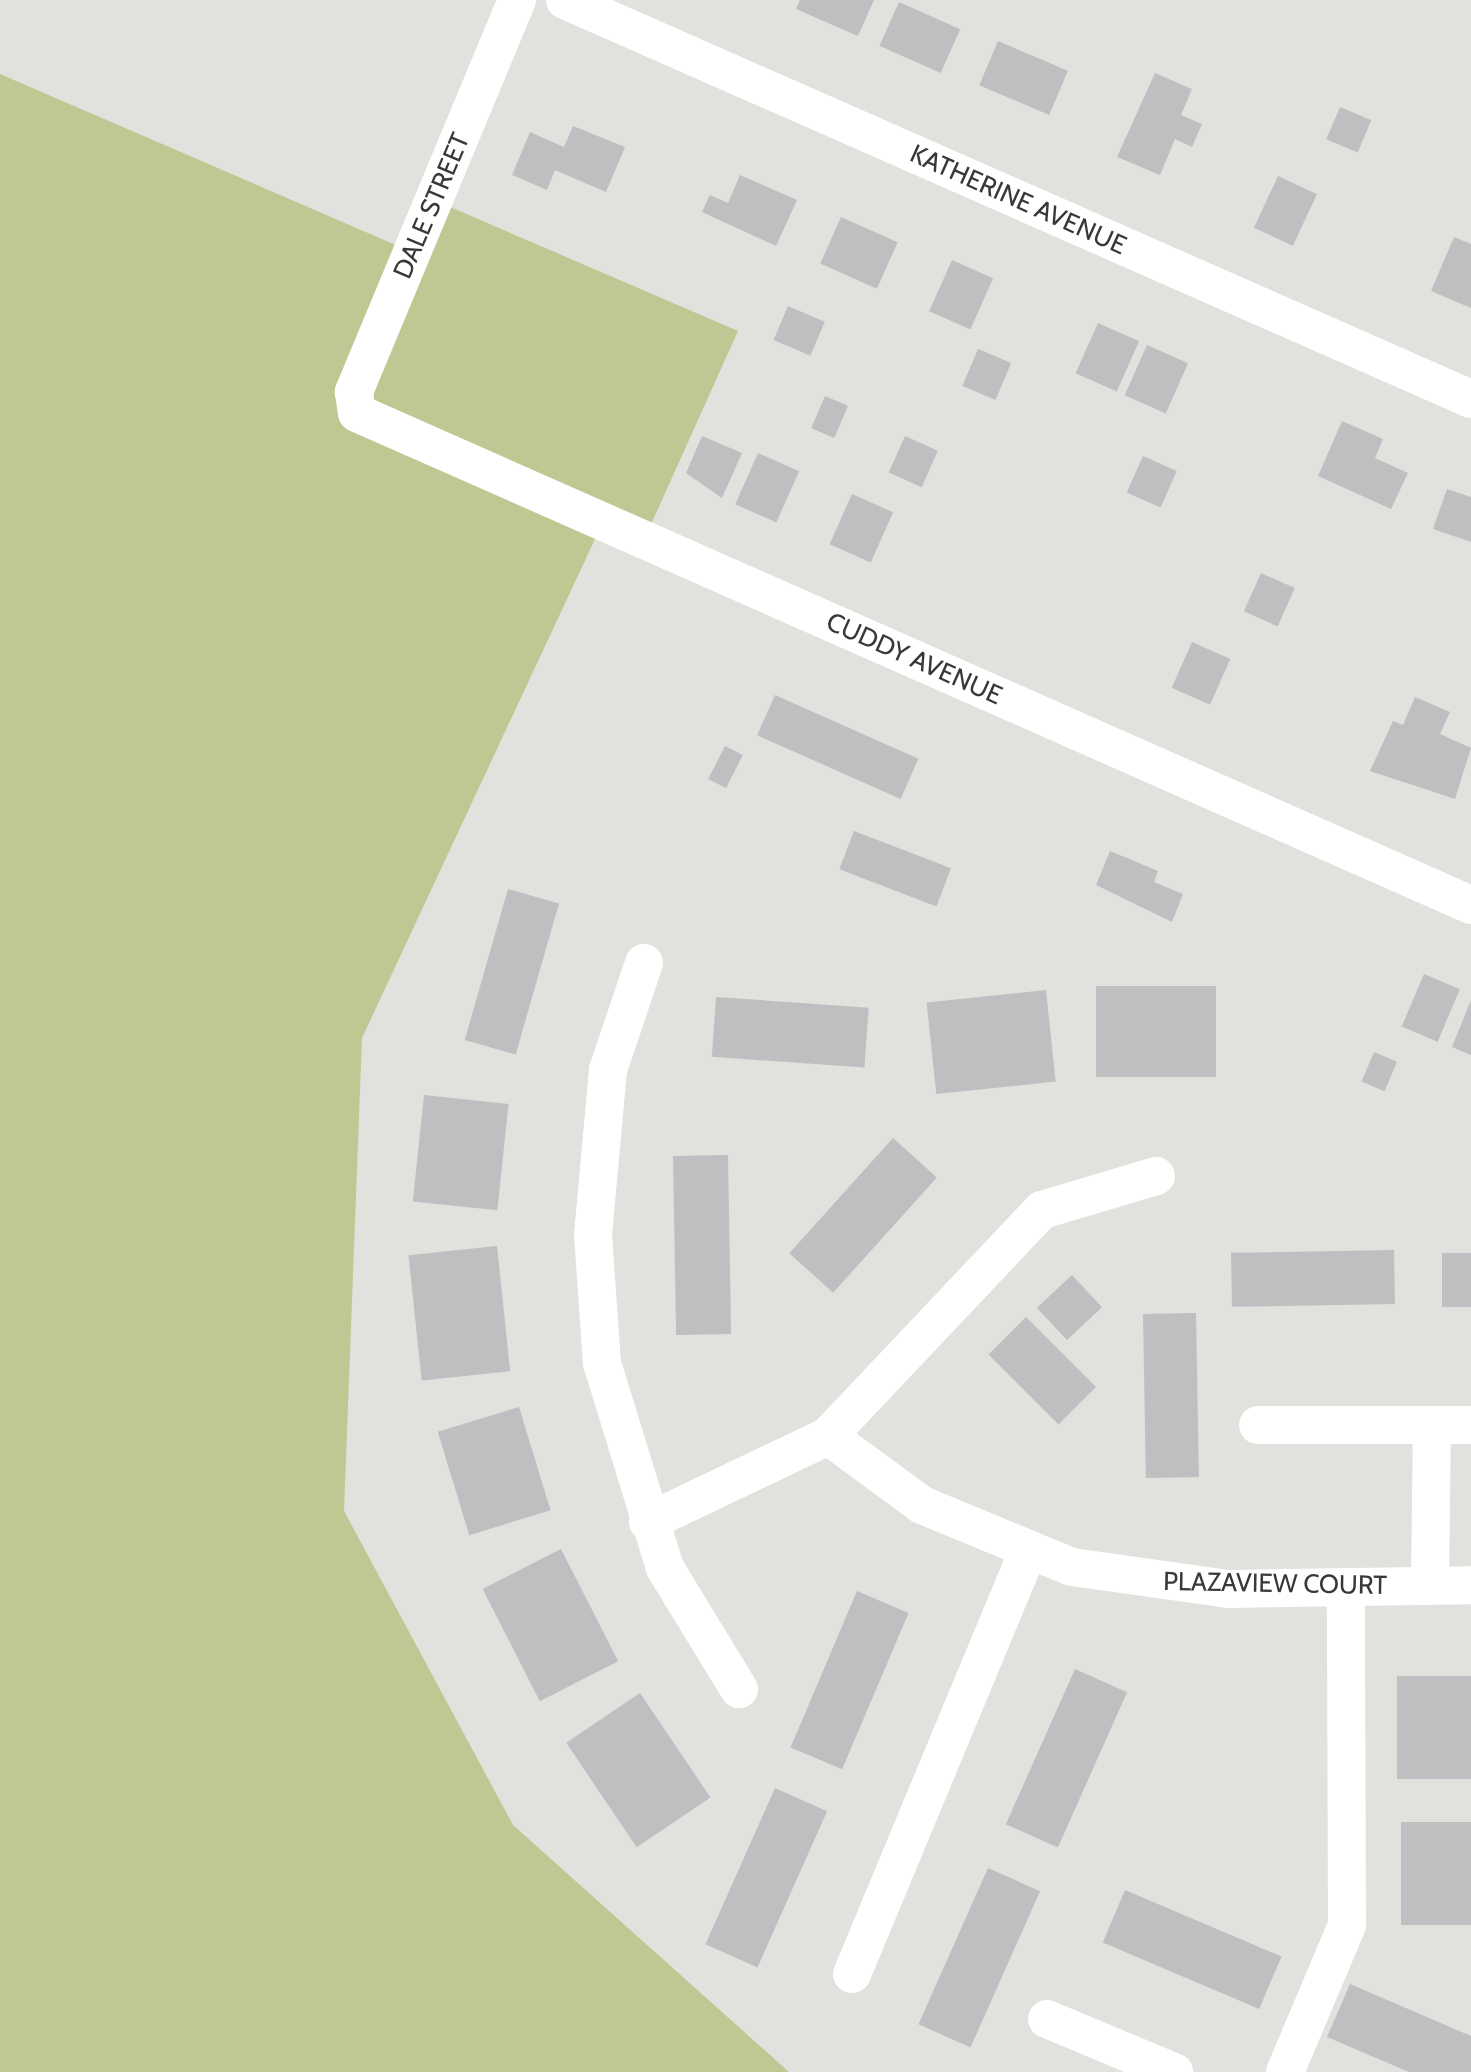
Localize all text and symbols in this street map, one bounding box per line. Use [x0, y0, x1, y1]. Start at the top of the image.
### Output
street label: DALE STREET [387, 128, 477, 284]
street label: KATHERINE AVENUE [905, 138, 1131, 262]
street label: CUDDY AVENUE [821, 606, 1007, 712]
street label: PLAZAVIEW COURT [1163, 1566, 1387, 1602]

